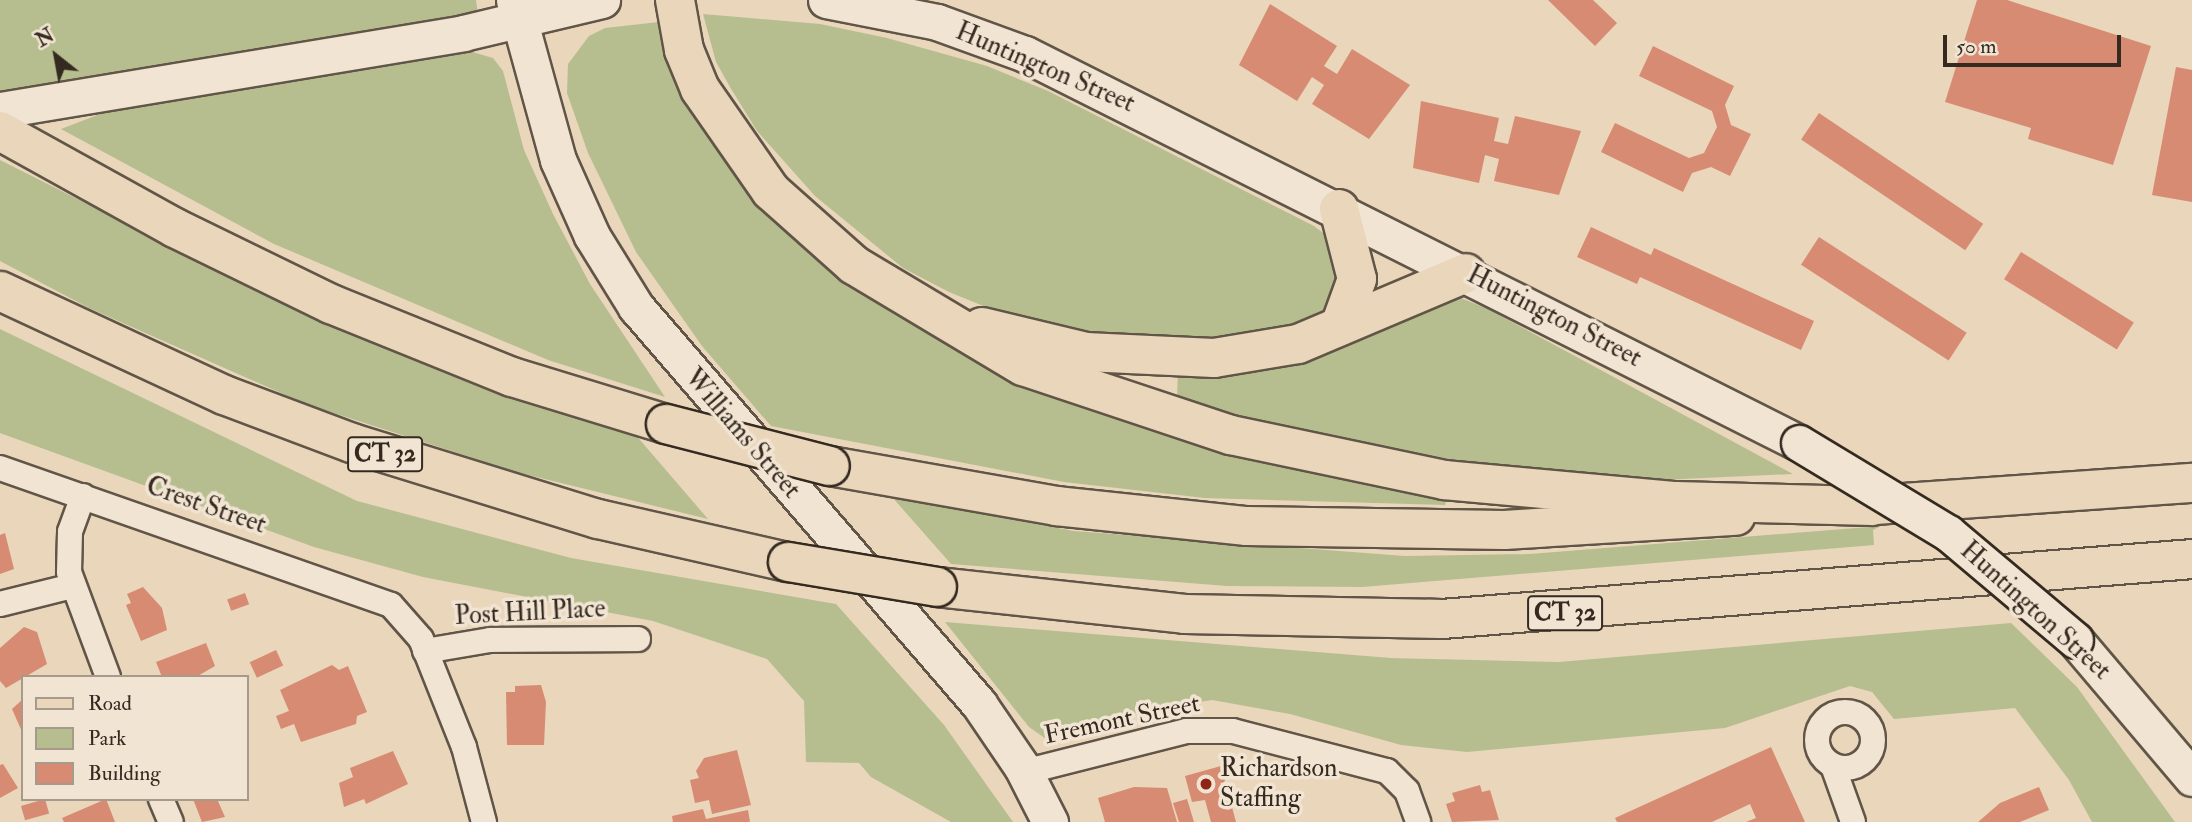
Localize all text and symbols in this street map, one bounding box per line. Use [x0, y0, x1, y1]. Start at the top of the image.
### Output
street label: Huntington Street [951, 16, 1139, 120]
north arrow [21, 21, 91, 91]
scale bar [1947, 21, 2126, 65]
text: N [32, 23, 59, 53]
text: 50 m [1956, 33, 1997, 60]
street label: Huntington Street [1462, 260, 1646, 374]
street label: Williams Street [677, 363, 807, 505]
road number: CT 32 [346, 434, 424, 475]
street label: Crest Street [142, 471, 270, 541]
street label: Huntington Street [1953, 535, 2117, 687]
road number: CT 32 [1526, 592, 1604, 634]
street label: Post Hill Place [454, 593, 606, 633]
legend [21, 675, 248, 801]
street label: Fremont Street [1041, 688, 1203, 752]
text: Road [88, 690, 132, 717]
text: Park [88, 725, 126, 752]
place label: Richardson Staffing [1220, 753, 1337, 814]
text: Building [88, 760, 161, 787]
marker: Richardson Staffing [1198, 776, 1214, 792]

